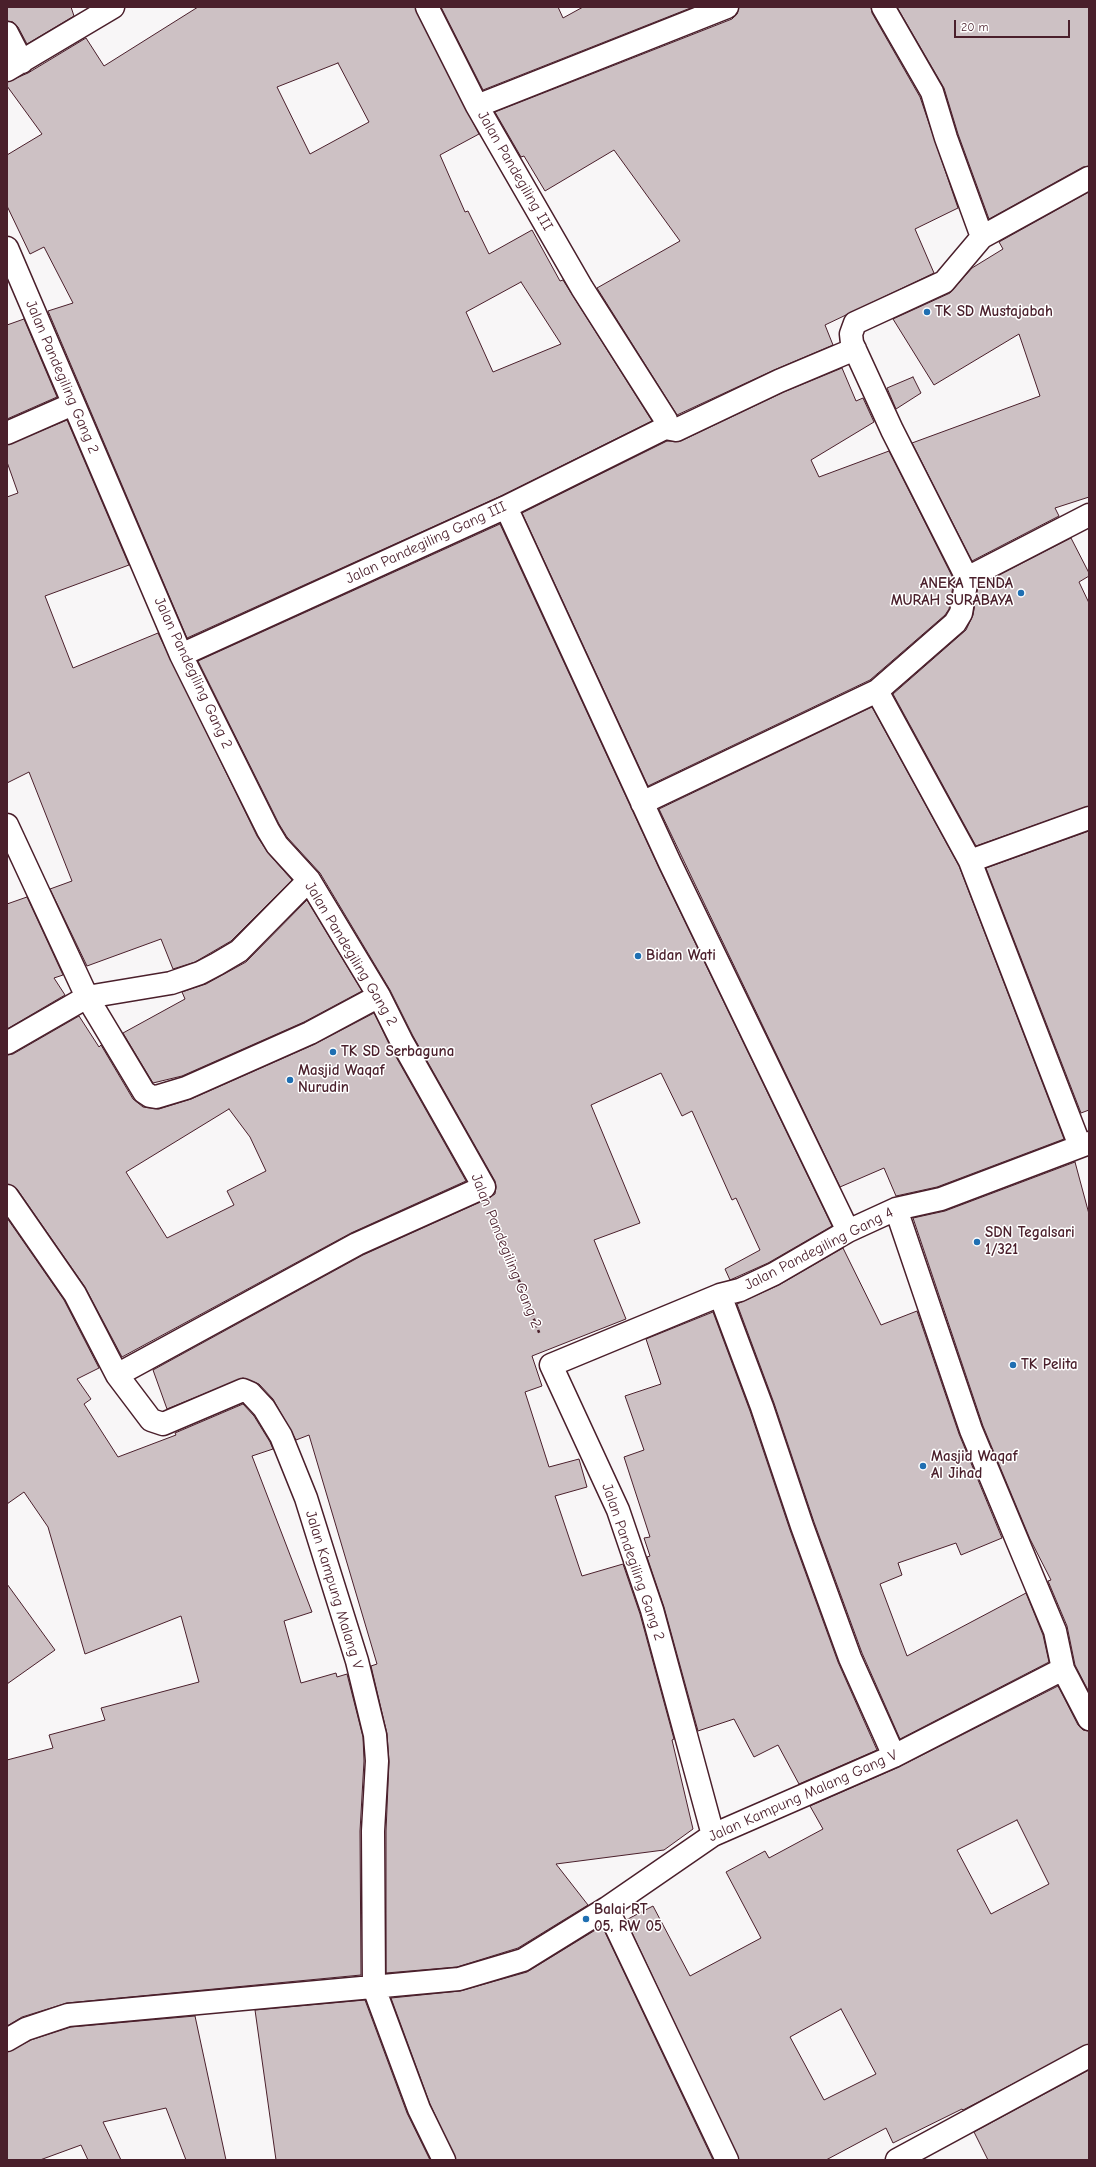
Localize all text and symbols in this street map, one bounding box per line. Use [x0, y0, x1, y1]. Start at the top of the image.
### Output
scale bar [956, 12, 1072, 38]
text: 20 m [961, 20, 989, 34]
street label: Jalan Pandegiling III [473, 108, 557, 234]
street label: Jalan Pandegiling Gang 2 [21, 298, 103, 456]
place label: TK SD Mustajabah [935, 303, 1053, 321]
marker: TK SD Mustajabah [922, 307, 932, 317]
street label: Jalan Pandegiling Gang III [343, 498, 509, 588]
place label: ANEKA TENDA MURAH SURABAYA [891, 575, 1013, 610]
marker: ANEKA TENDA MURAH SURABAYA [1016, 588, 1026, 598]
street label: Jalan Pandegiling Gang 2 [150, 594, 236, 752]
street label: Jalan Pandegiling Gang 2 [301, 879, 401, 1029]
place label: Bidan Wati [646, 947, 716, 965]
marker: Bidan Wati [633, 951, 643, 961]
place label: TK SD Serbaguna [341, 1043, 454, 1061]
marker: TK SD Serbaguna [328, 1047, 338, 1057]
place label: Masjid Waqaf Nurudin [298, 1062, 385, 1097]
marker: Masjid Waqaf Nurudin [285, 1075, 295, 1085]
street label: Jalan Pandegiling Gang 2 [467, 1171, 545, 1331]
street label: Jalan Pandegiling Gang 4 [742, 1204, 896, 1294]
place label: SDN Tegalsari 1/321 [985, 1224, 1075, 1259]
marker: SDN Tegalsari 1/321 [972, 1237, 982, 1247]
place label: TK Pelita [1021, 1356, 1078, 1374]
marker: TK Pelita [1008, 1360, 1018, 1370]
place label: Masjid Waqaf Al Jihad [931, 1448, 1018, 1483]
marker: Masjid Waqaf Al Jihad [918, 1461, 928, 1471]
street label: Jalan Pandegiling Gang 2 [598, 1481, 668, 1643]
street label: Jalan Kampung Malang V [301, 1508, 367, 1672]
street label: Jalan Kampung Malang Gang V [706, 1746, 900, 1846]
place label: Balai RT 05, RW 05 [594, 1901, 662, 1936]
marker: Balai RT 05, RW 05 [581, 1914, 591, 1924]

